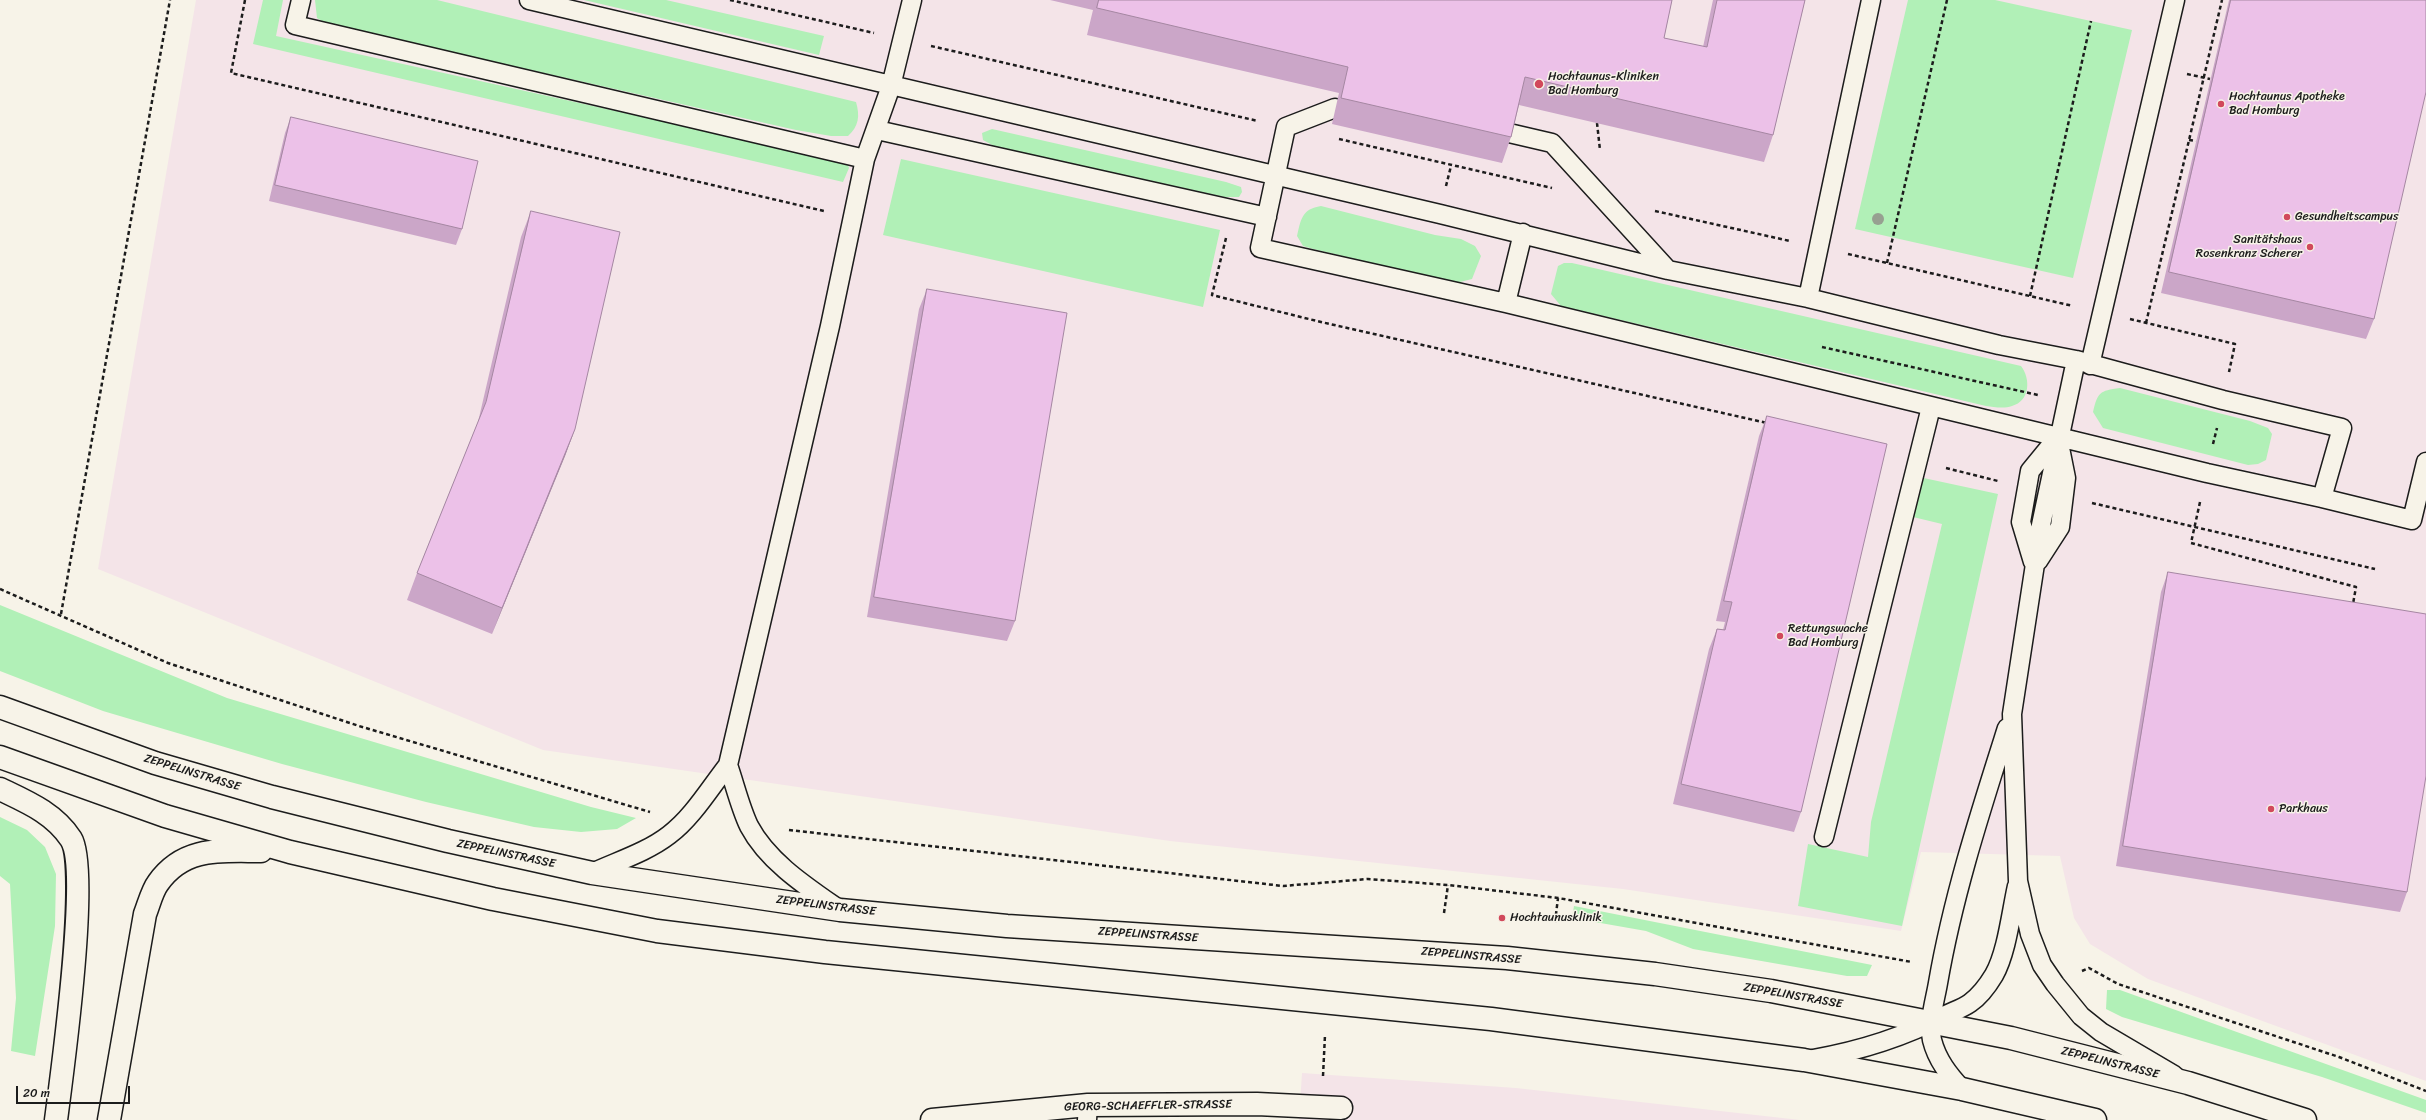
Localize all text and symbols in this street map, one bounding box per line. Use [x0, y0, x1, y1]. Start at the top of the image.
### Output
place label: Hochtaunus-Kliniken Bad Homburg [1548, 70, 1659, 98]
marker: Hochtaunus-Kliniken Bad Homburg [1533, 78, 1545, 90]
place label: Hochtaunus Apotheke Bad Homburg [2229, 90, 2345, 118]
marker: Hochtaunus Apotheke Bad Homburg [2216, 99, 2226, 109]
place label: Gesundheitscampus [2295, 210, 2398, 224]
marker: Gesundheitscampus [2282, 212, 2292, 222]
place label: Sanitätshaus Rosenkranz Scherer [2196, 233, 2302, 261]
marker: Sanitätshaus Rosenkranz Scherer [2305, 242, 2315, 252]
place label: Rettungswache Bad Homburg [1788, 622, 1868, 650]
marker: Rettungswache Bad Homburg [1775, 631, 1785, 641]
street label: ZEPPELINSTRASSE [142, 751, 242, 795]
place label: Parkhaus [2279, 802, 2328, 816]
marker: Parkhaus [2266, 804, 2276, 814]
street label: ZEPPELINSTRASSE [455, 837, 557, 871]
street label: ZEPPELINSTRASSE [775, 893, 877, 919]
place label: Hochtaunusklinik [1510, 911, 1602, 925]
marker: Hochtaunusklinik [1497, 913, 1507, 923]
street label: ZEPPELINSTRASSE [1097, 924, 1199, 946]
street label: ZEPPELINSTRASSE [1420, 944, 1522, 968]
street label: ZEPPELINSTRASSE [1742, 980, 1844, 1012]
street label: ZEPPELINSTRASSE [2060, 1044, 2160, 1082]
scale bar [18, 1078, 132, 1104]
text: 20 m [23, 1082, 50, 1104]
street label: GEORG-SCHAEFFLER-STRASSE [1064, 1097, 1232, 1115]

